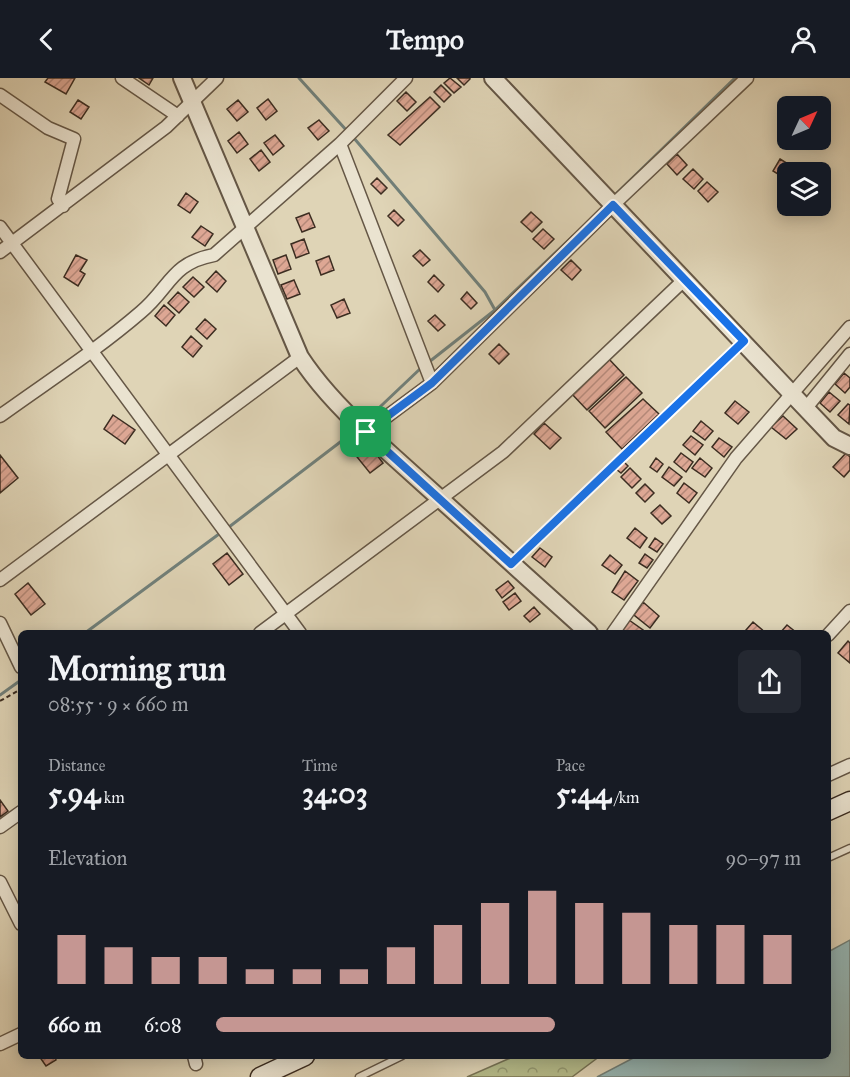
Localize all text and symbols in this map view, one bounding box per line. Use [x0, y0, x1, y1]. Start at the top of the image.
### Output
icon: back [30, 23, 63, 56]
text: Tempo [386, 23, 464, 56]
icon: person [787, 23, 820, 56]
north arrow [777, 96, 831, 150]
map controls [777, 96, 831, 216]
button: layers [777, 162, 831, 216]
pin [340, 406, 391, 457]
icon: arrive [349, 415, 382, 448]
text: Morning run [48, 649, 226, 689]
button: share [738, 650, 801, 713]
text: 08:55 · 9 × 660 m [48, 692, 189, 716]
text: Distance [48, 756, 105, 775]
text: Time [302, 756, 337, 775]
text: Pace [556, 756, 585, 775]
text: 5.94 [48, 775, 100, 811]
text: 34:03 [302, 775, 368, 811]
text: 5:44 [556, 775, 611, 811]
text: km [100, 788, 125, 807]
text: /km [611, 788, 640, 807]
text: Elevation [48, 846, 127, 870]
text: 90–97 m [726, 846, 801, 870]
text: 660 m [48, 1013, 101, 1037]
text: 6:08 [144, 1013, 182, 1037]

